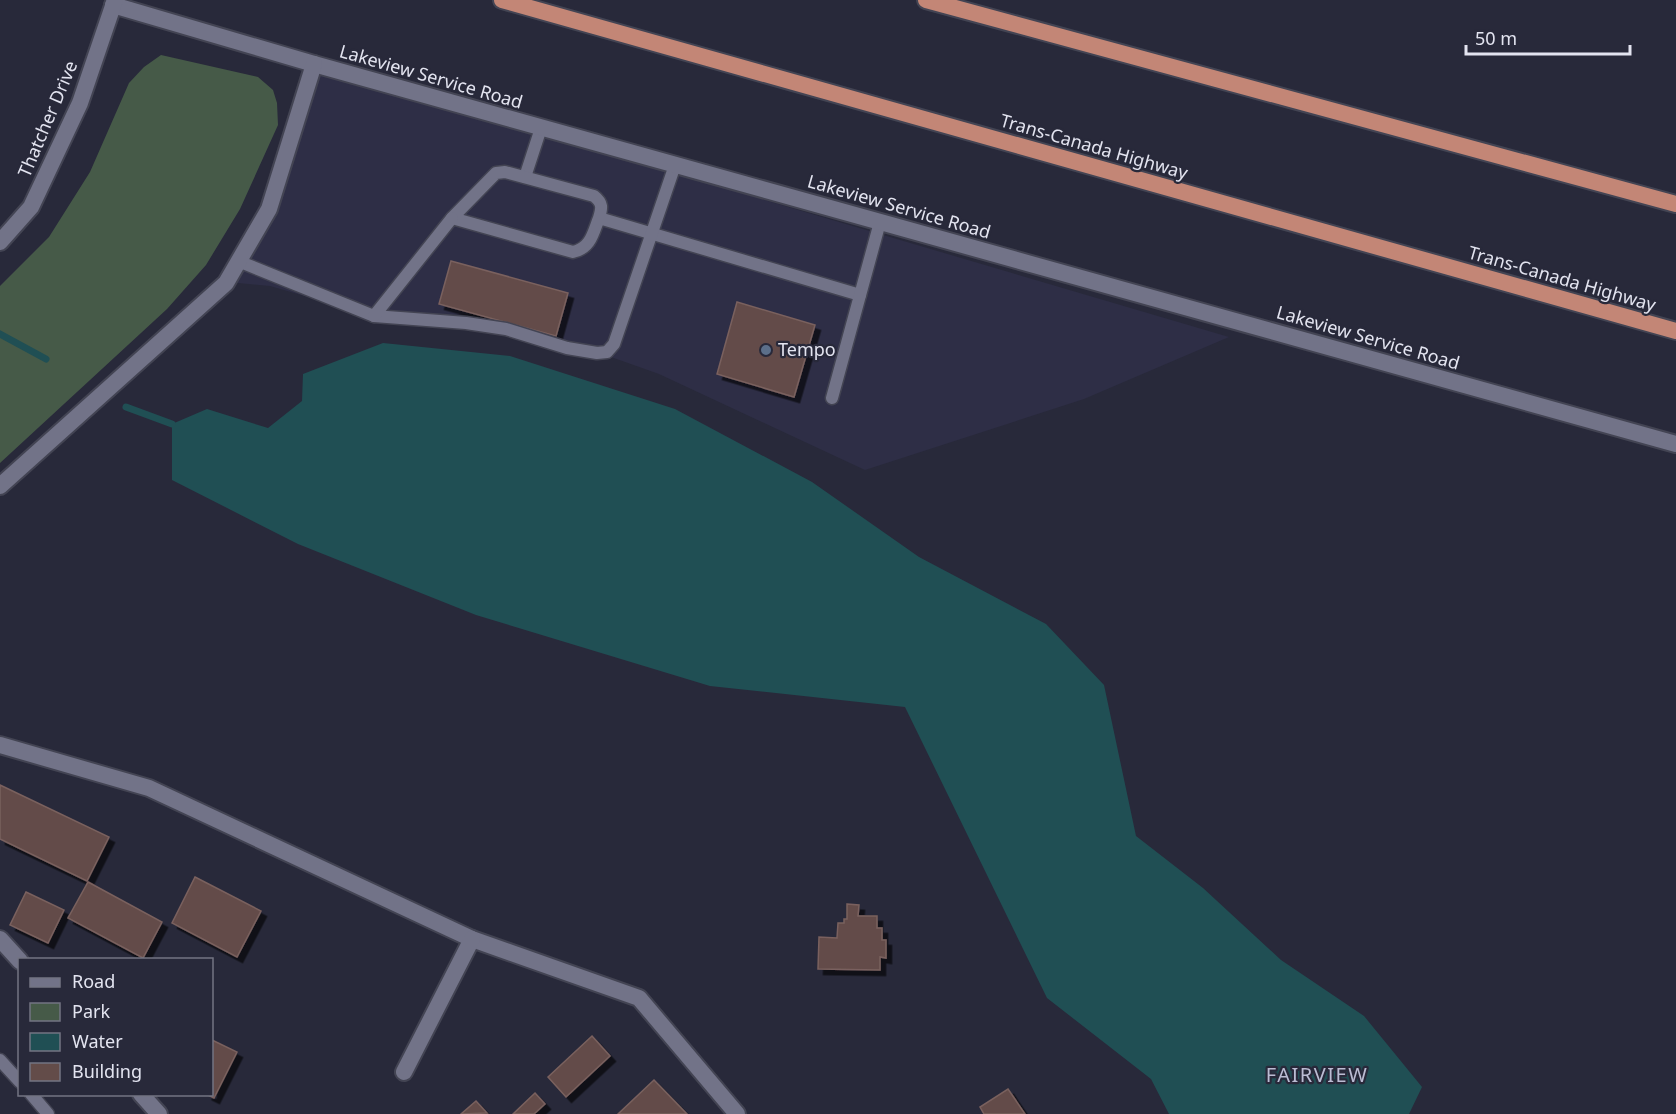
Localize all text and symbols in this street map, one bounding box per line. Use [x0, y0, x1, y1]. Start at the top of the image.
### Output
scale bar [1466, 18, 1630, 56]
text: 50 m [1475, 26, 1517, 50]
street label: Lakeview Service Road [337, 38, 526, 114]
street label: Thatcher Drive [12, 57, 82, 180]
street label: Trans-Canada Highway [998, 108, 1192, 185]
street label: Lakeview Service Road [805, 168, 994, 244]
street label: Trans-Canada Highway [1466, 240, 1660, 317]
street label: Lakeview Service Road [1274, 299, 1463, 375]
place label: Tempo [778, 337, 836, 361]
marker: Tempo [759, 343, 773, 357]
legend [18, 958, 213, 1096]
text: Road [72, 969, 115, 993]
text: Park [72, 999, 110, 1023]
text: Water [72, 1029, 123, 1053]
text: Building [72, 1059, 142, 1083]
district label: FAIRVIEW [1266, 1061, 1368, 1088]

